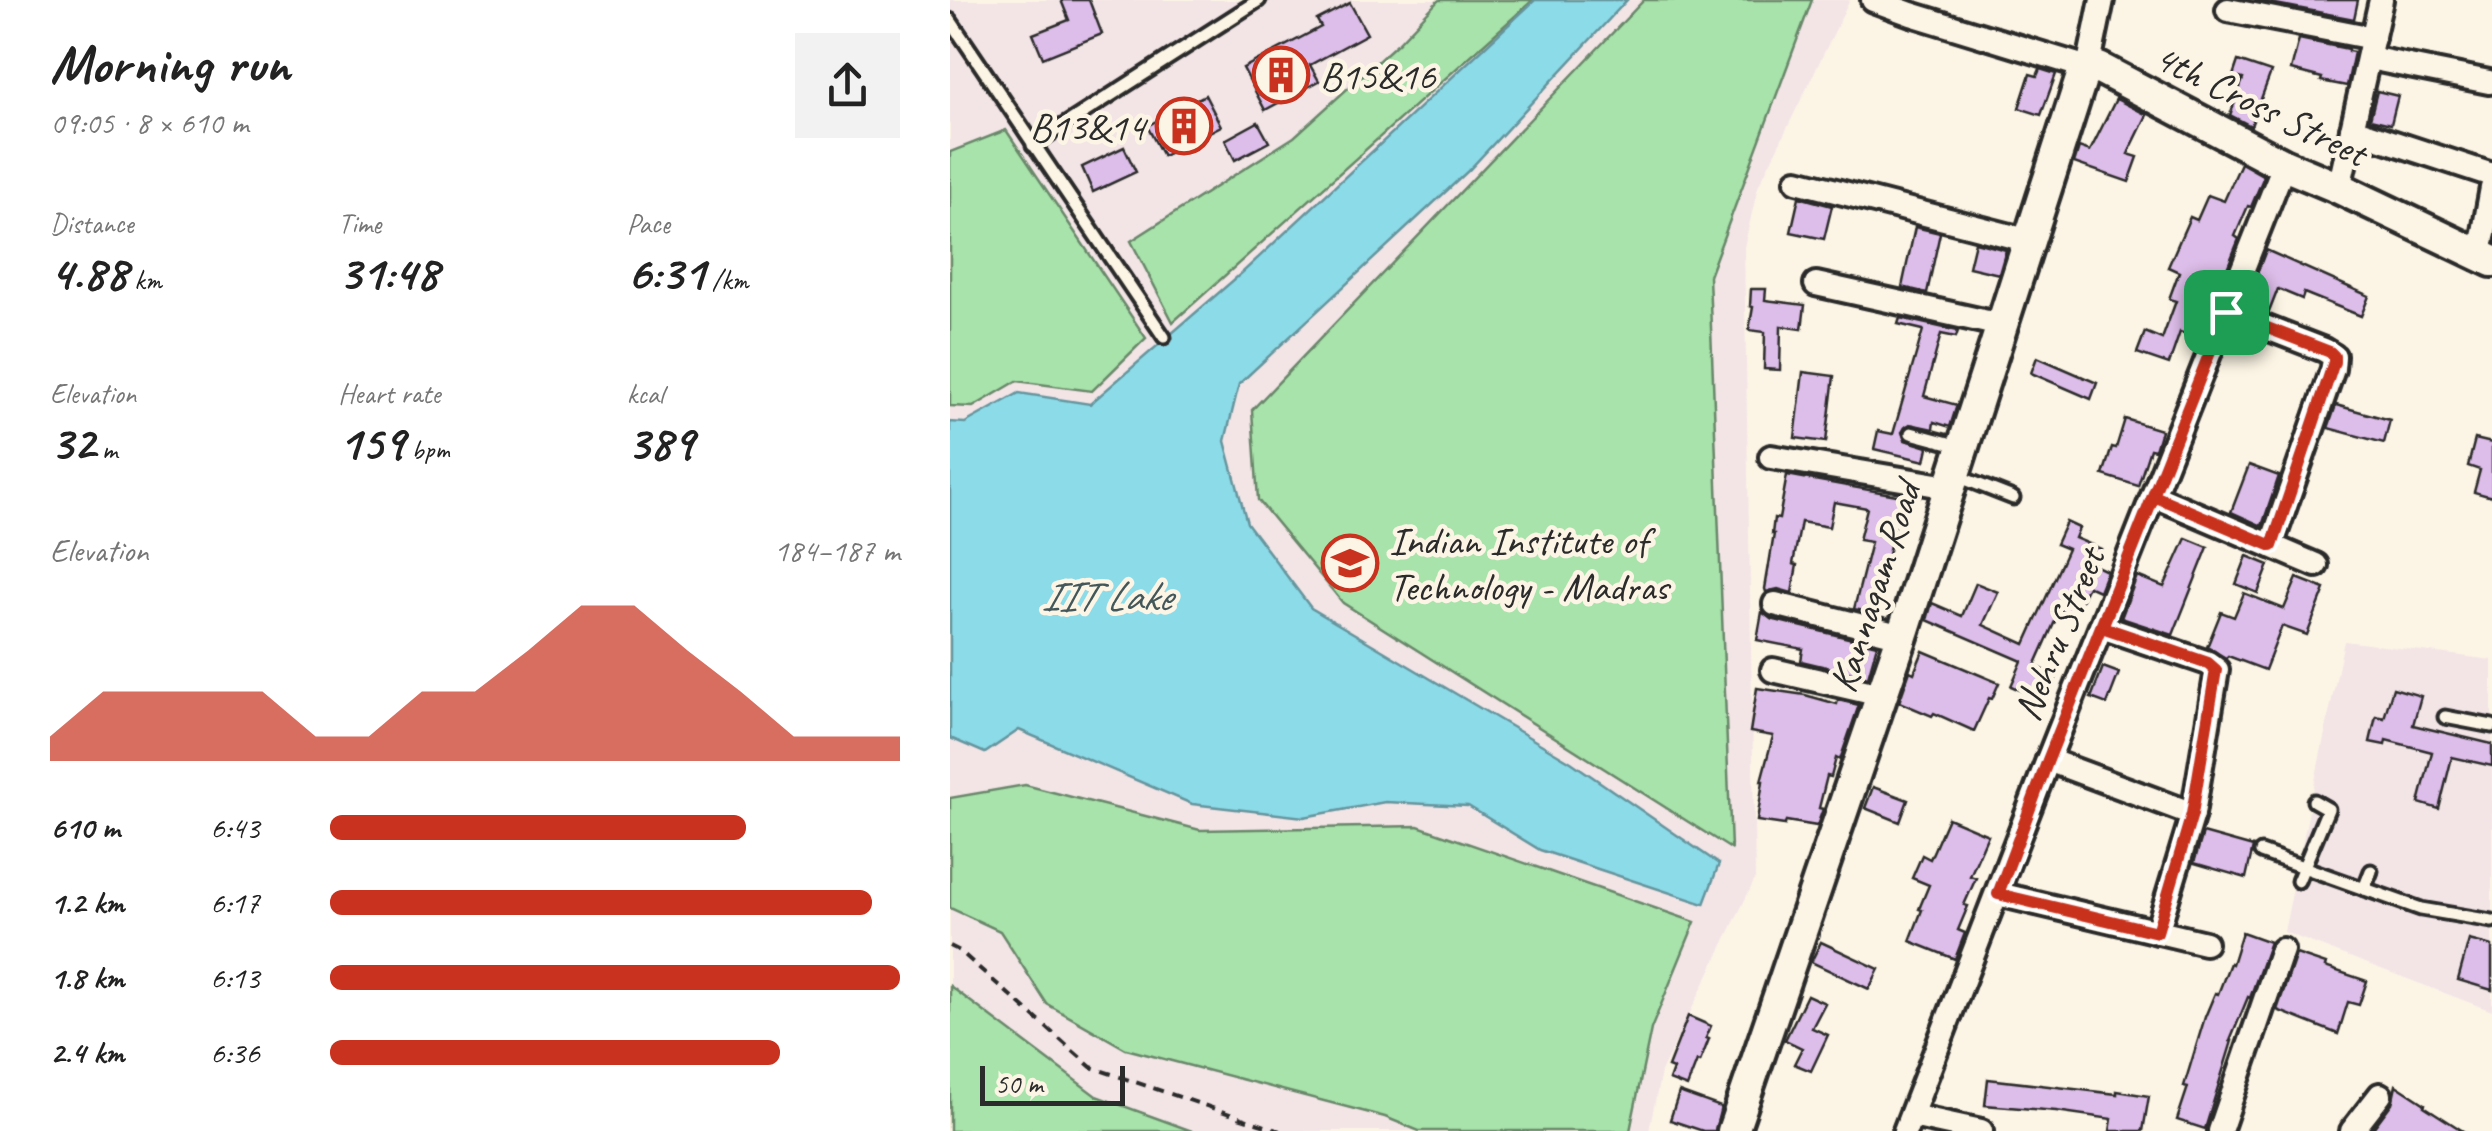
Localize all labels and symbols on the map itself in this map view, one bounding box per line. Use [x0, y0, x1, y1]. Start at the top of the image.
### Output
street label: 4th Cross Street [2146, 32, 2378, 179]
building icon: B15&16 [1251, 45, 1311, 105]
place label: B15&16 [1320, 51, 1436, 101]
building icon: B13&14 [1154, 96, 1214, 156]
place label: B13&14 [1030, 102, 1149, 152]
pin [2184, 270, 2269, 355]
street label: Kannagam Road [1818, 470, 1934, 698]
place label: Indian Institute of Technology - Madras [1389, 516, 1672, 612]
school or university icon: Indian Institute of Technology - Madras [1320, 533, 1380, 593]
street label: Nehru Street [2002, 538, 2117, 728]
water label: IIT Lake [1041, 570, 1177, 623]
scale bar [980, 1061, 1125, 1106]

